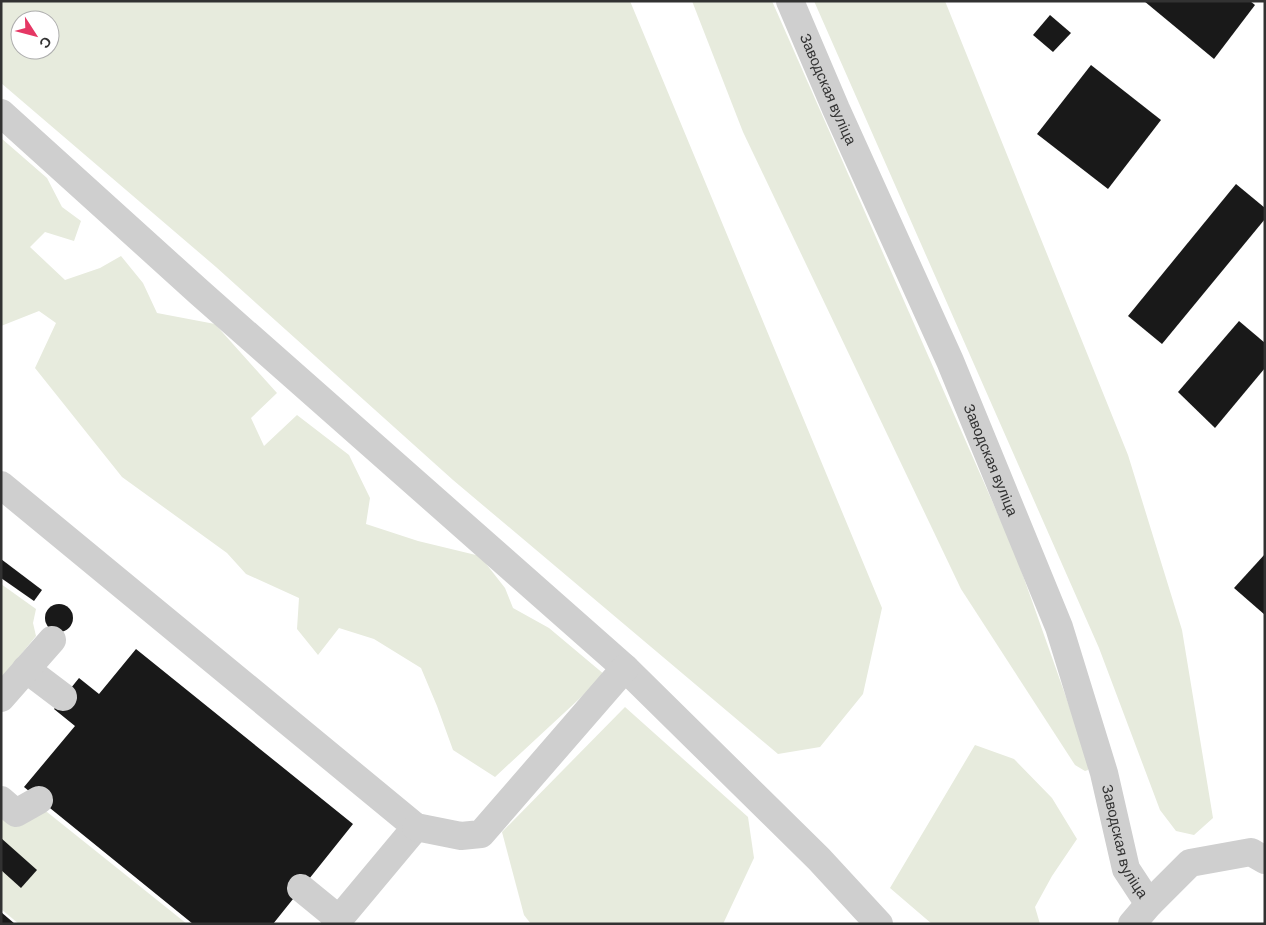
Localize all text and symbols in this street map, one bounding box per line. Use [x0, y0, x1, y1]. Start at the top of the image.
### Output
north arrow [10, 10, 60, 60]
street label: Заводская вуліца [797, 30, 861, 148]
text: С [36, 34, 56, 52]
street label: Заводская вуліца [960, 401, 1023, 519]
street label: Заводская вуліца [1099, 782, 1153, 902]

